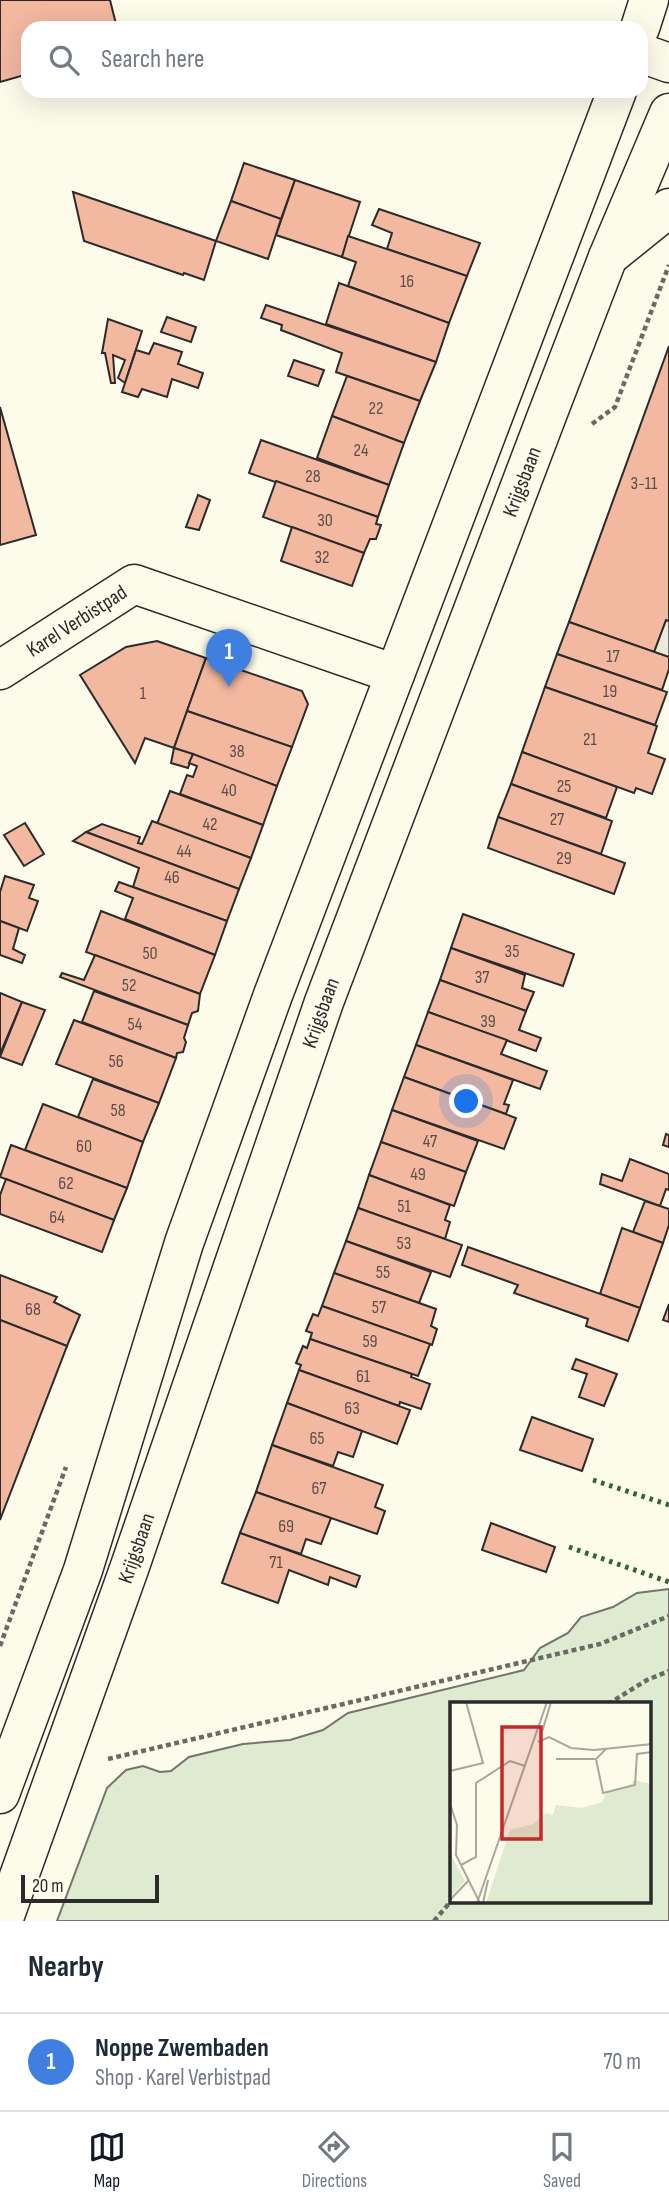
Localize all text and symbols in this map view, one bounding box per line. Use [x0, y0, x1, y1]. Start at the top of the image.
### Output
search box [21, 21, 648, 98]
icon: search [45, 41, 83, 79]
text: Search here [101, 44, 204, 75]
house number: 16 [400, 271, 414, 292]
house number: 22 [369, 398, 383, 419]
house number: 24 [354, 440, 369, 461]
street label: Krijgsbaan [497, 443, 546, 520]
house number: 28 [305, 466, 321, 487]
house number: 3-11 [631, 473, 658, 494]
house number: 30 [317, 510, 333, 531]
house number: 32 [315, 547, 329, 568]
street label: Karel Verbistpad [22, 579, 131, 662]
pin: 1 [206, 629, 252, 687]
house number: 17 [606, 646, 621, 667]
house number: 19 [603, 681, 617, 702]
house number: 1 [140, 683, 147, 704]
house number: 21 [583, 729, 598, 750]
house number: 38 [229, 741, 245, 762]
house number: 25 [557, 776, 571, 797]
house number: 40 [221, 780, 237, 801]
house number: 27 [550, 809, 565, 830]
house number: 42 [202, 814, 218, 835]
house number: 44 [176, 841, 192, 862]
house number: 29 [556, 848, 572, 869]
house number: 46 [164, 867, 180, 888]
house number: 35 [505, 941, 519, 962]
house number: 50 [142, 943, 158, 964]
house number: 37 [475, 967, 490, 988]
street label: Krijgsbaan [297, 974, 345, 1051]
house number: 52 [122, 975, 136, 996]
house number: 39 [480, 1011, 496, 1032]
house number: 54 [128, 1014, 143, 1035]
house number: 56 [108, 1051, 124, 1072]
your location [449, 1084, 483, 1118]
house number: 58 [110, 1100, 126, 1121]
house number: 47 [423, 1131, 438, 1152]
house number: 60 [76, 1136, 92, 1157]
house number: 49 [410, 1164, 426, 1185]
house number: 62 [58, 1173, 74, 1194]
house number: 51 [397, 1196, 411, 1217]
house number: 64 [49, 1207, 65, 1228]
house number: 53 [397, 1233, 411, 1254]
house number: 55 [376, 1262, 390, 1283]
house number: 57 [372, 1297, 387, 1318]
house number: 68 [25, 1299, 41, 1320]
house number: 59 [362, 1331, 378, 1352]
house number: 61 [356, 1366, 371, 1387]
house number: 63 [344, 1398, 360, 1419]
house number: 65 [309, 1428, 325, 1449]
house number: 67 [311, 1478, 327, 1499]
street label: Krijgsbaan [112, 1510, 160, 1587]
house number: 69 [278, 1516, 294, 1537]
house number: 71 [269, 1552, 283, 1573]
inset map [450, 1702, 652, 1904]
scale bar [21, 1872, 159, 1904]
text: 20 m [32, 1875, 64, 1898]
text: Nearby [28, 1949, 104, 1985]
text: Noppe Zwembaden [95, 2033, 269, 2064]
text: 1 [46, 2048, 56, 2076]
text: 70 m [603, 2048, 641, 2076]
text: Shop · Karel Verbistpad [95, 2064, 271, 2092]
tab: Map [88, 2128, 126, 2193]
tab: Directions [302, 2128, 367, 2193]
tab: Saved [543, 2128, 581, 2193]

